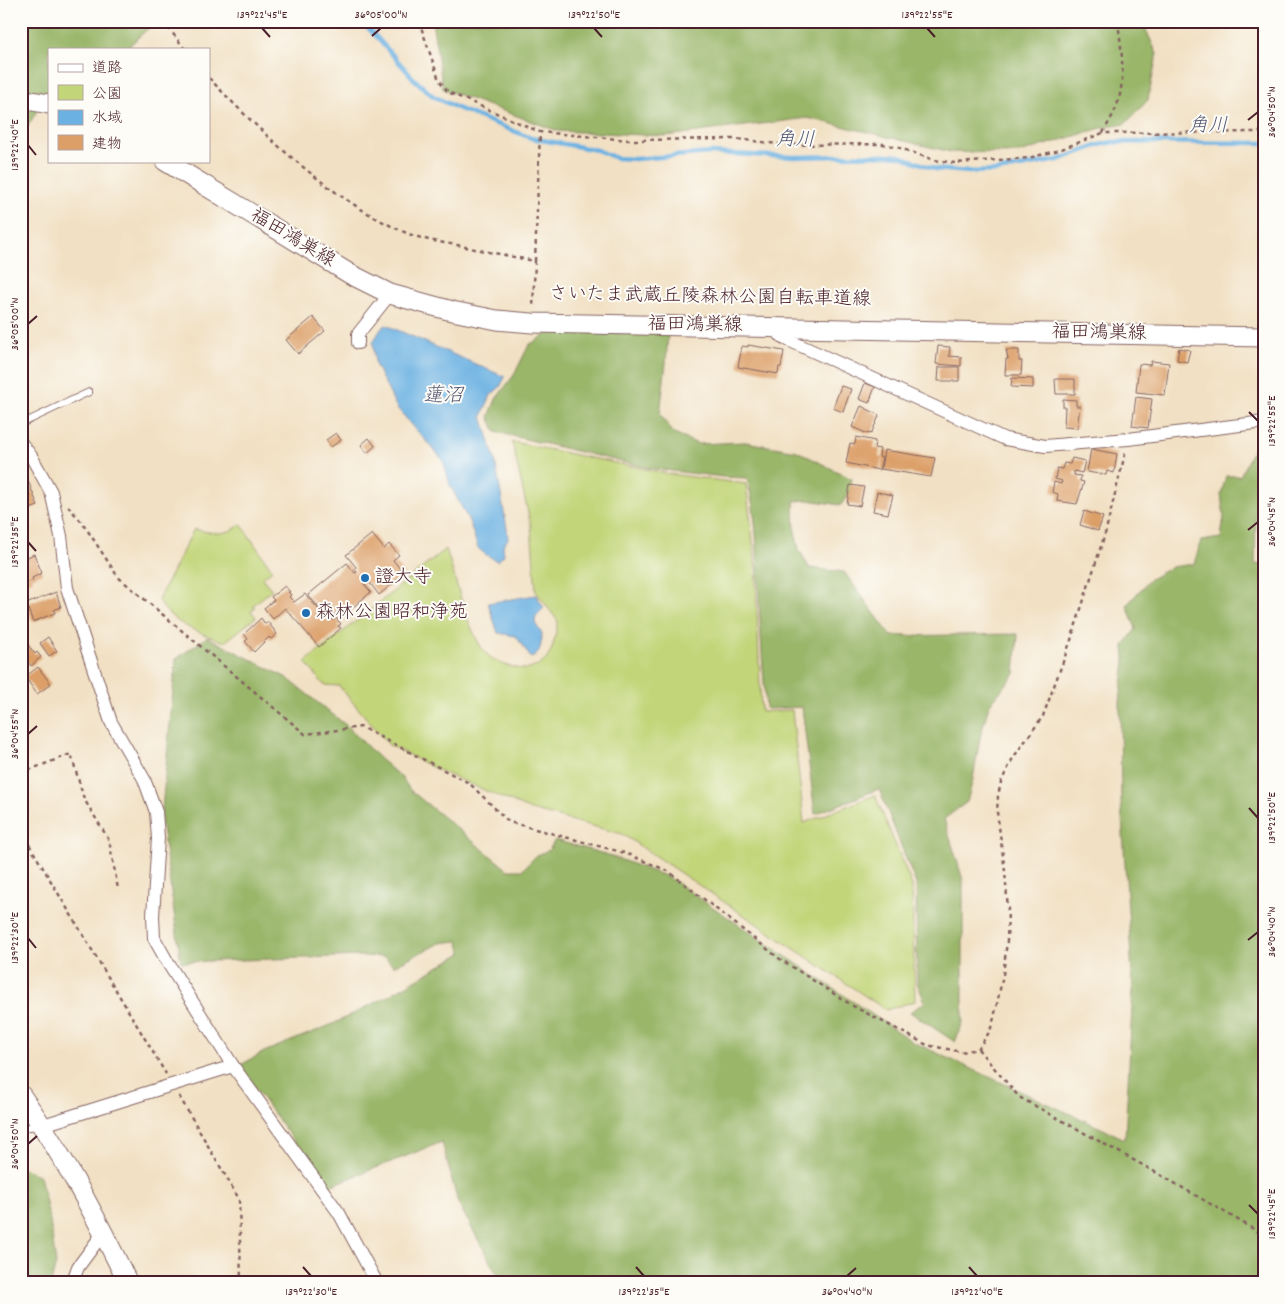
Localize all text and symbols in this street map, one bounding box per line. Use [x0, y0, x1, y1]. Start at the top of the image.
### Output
text: 139°22'45"E [237, 7, 288, 24]
text: 36°05'00"N [355, 7, 407, 24]
text: 139°22'50"E [568, 7, 621, 24]
text: 139°22'55"E [902, 7, 953, 24]
legend [48, 48, 210, 162]
text: 道路 [92, 58, 122, 80]
text: 公園 [92, 84, 122, 106]
text: 36°04'50"N [1264, 86, 1281, 138]
text: 水域 [92, 108, 122, 130]
water label: 角川 [1188, 113, 1228, 141]
text: 139°22'40"E [7, 119, 24, 171]
water label: 角川 [775, 127, 815, 155]
text: 建物 [92, 134, 122, 156]
street label: 福田鴻巣線 [244, 203, 340, 275]
street label: さいたま武蔵丘陵森林公園自転車道線 [549, 282, 871, 314]
text: 36°05'00"N [7, 298, 24, 350]
street label: 福田鴻巣線 [647, 312, 743, 340]
street label: 福田鴻巣線 [1051, 320, 1147, 348]
water label: 蓮沼 [423, 383, 465, 411]
text: 139°22'55"E [1264, 395, 1281, 447]
text: 36°04'45"N [1264, 497, 1281, 547]
text: 139°22'35"E [7, 516, 24, 567]
place label: 證大寺 [375, 565, 432, 592]
marker: 證大寺 [359, 572, 371, 584]
place label: 森林公園昭和浄苑 [316, 600, 468, 627]
marker: 森林公園昭和浄苑 [300, 607, 312, 619]
text: 36°04'55"N [7, 709, 24, 759]
text: 139°22'50"E [1264, 791, 1281, 844]
text: 36°04'40"N [1264, 907, 1281, 957]
text: 139°22'30"E [7, 912, 24, 964]
text: 36°04'50"N [7, 1118, 24, 1170]
text: 139°22'45"E [1264, 1188, 1281, 1239]
text: 139°22'30"E [285, 1284, 337, 1301]
text: 139°22'35"E [619, 1284, 670, 1301]
text: 36°04'40"N [822, 1284, 872, 1301]
text: 139°22'40"E [951, 1284, 1003, 1301]

